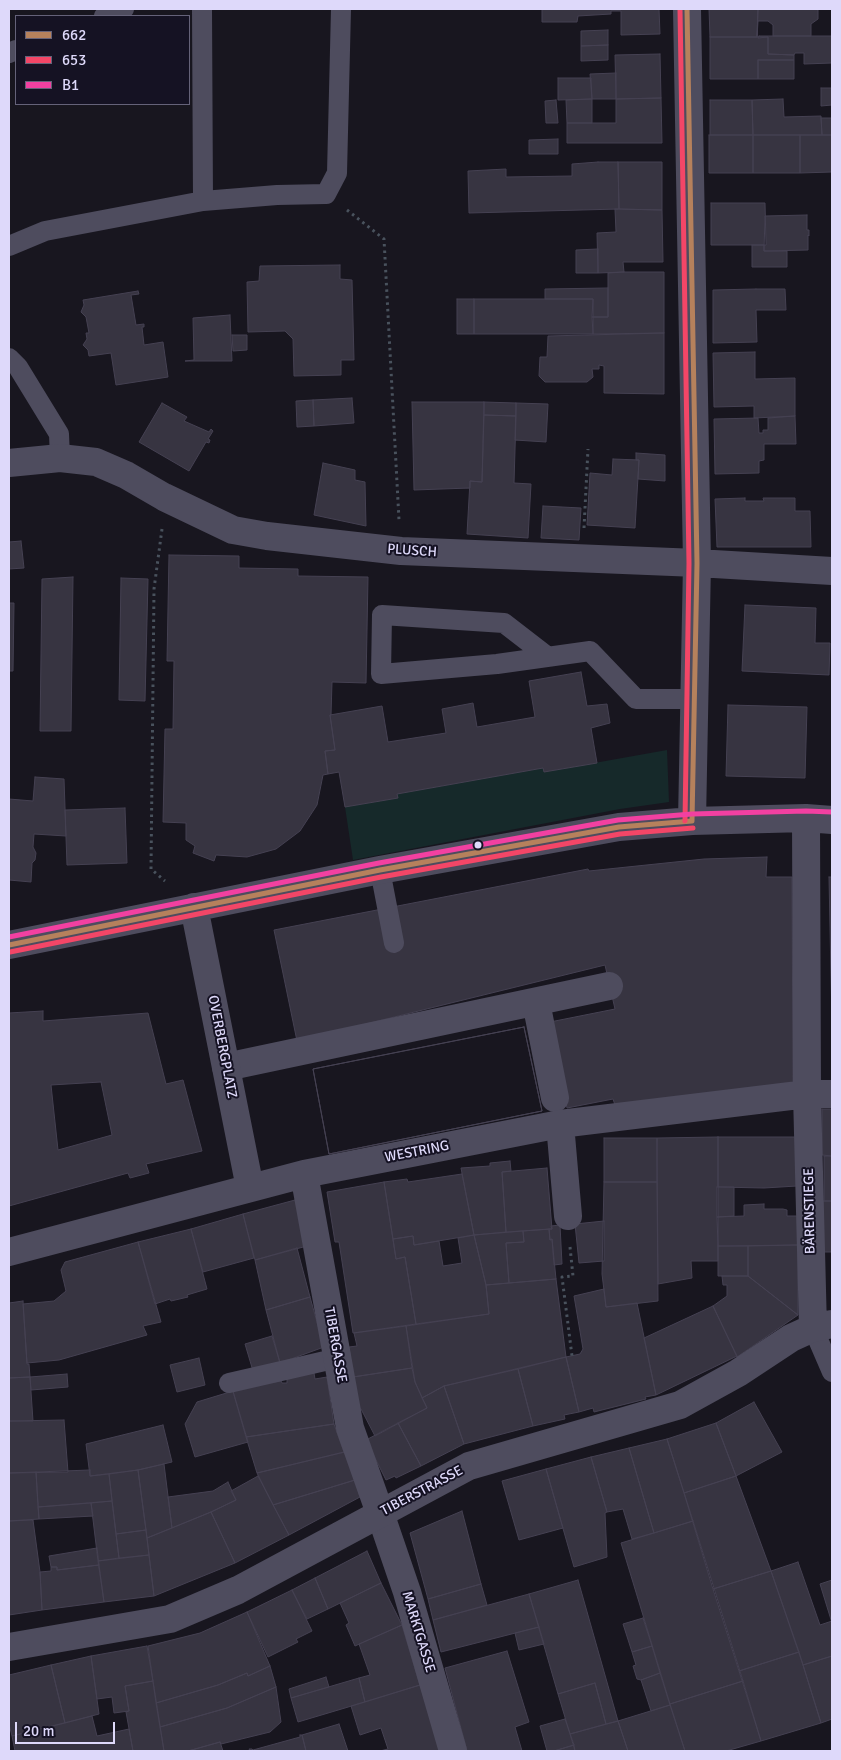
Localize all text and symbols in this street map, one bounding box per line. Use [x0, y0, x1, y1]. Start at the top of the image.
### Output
legend [15, 15, 190, 105]
text: 662 [62, 26, 86, 44]
text: 653 [62, 51, 86, 69]
text: B1 [62, 76, 79, 94]
street label: PLUSCH [387, 541, 437, 561]
unlabelled marker [473, 840, 483, 850]
street label: OVERBERGPLATZ [204, 994, 240, 1100]
street label: WESTRING [383, 1138, 451, 1166]
street label: BÄRENSTIEGE [801, 1168, 819, 1254]
street label: TIBERGASSE [320, 1306, 350, 1384]
street label: TIBERSTRASSE [378, 1462, 466, 1520]
street label: MARKTGASSE [398, 1589, 438, 1675]
scale bar [18, 1712, 118, 1744]
text: 20 m [23, 1722, 54, 1740]

